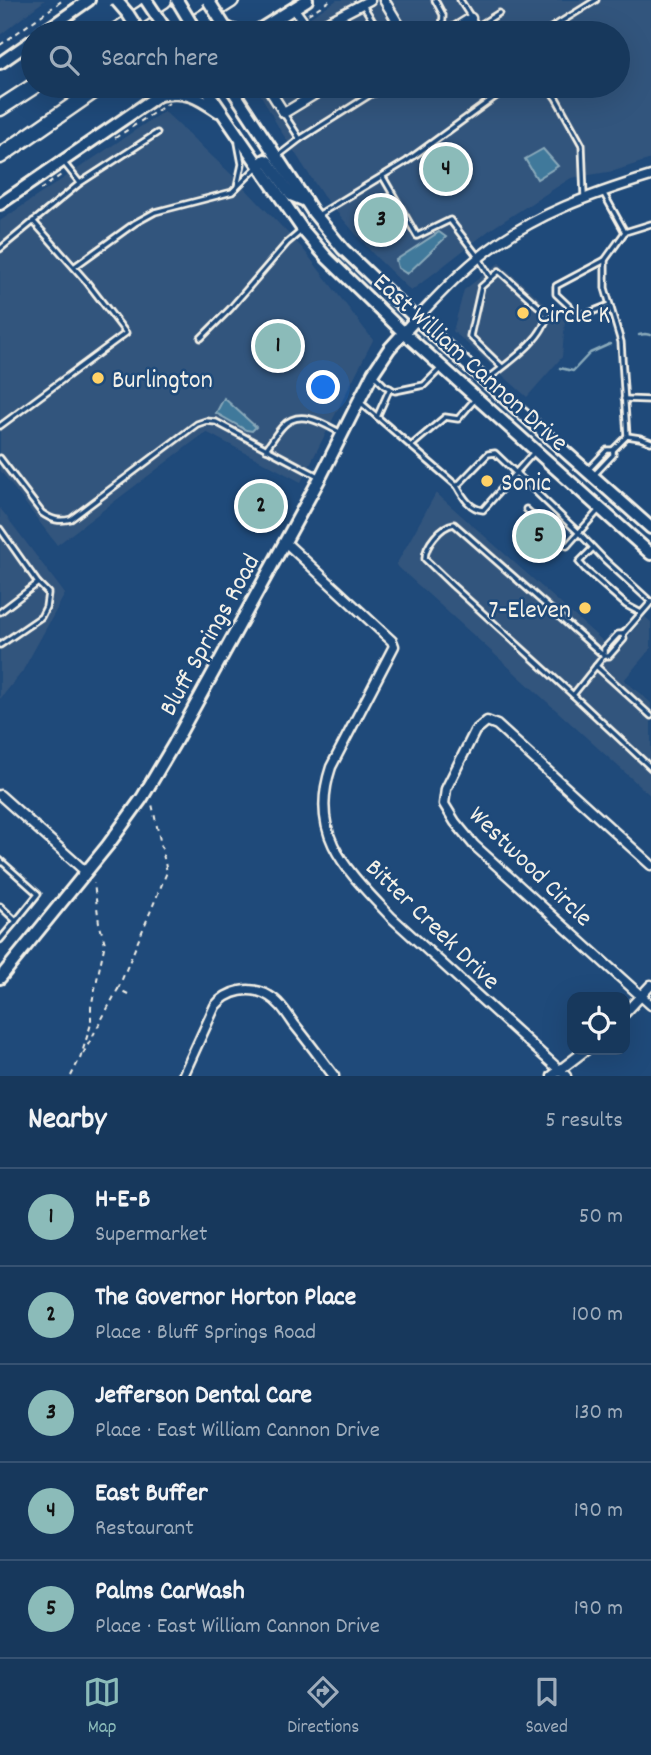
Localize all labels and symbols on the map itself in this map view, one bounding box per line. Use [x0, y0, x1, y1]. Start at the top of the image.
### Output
pin: 4 [423, 143, 469, 195]
pin: 3 [358, 194, 404, 246]
street label: East William Cannon Drive [364, 266, 576, 462]
place label: Circle K [537, 298, 610, 335]
marker: Circle K [515, 305, 531, 321]
pin: 1 [255, 320, 301, 372]
place label: Burlington [112, 363, 213, 400]
marker: Burlington [90, 370, 106, 386]
your location [306, 370, 340, 404]
place label: Sonic [501, 466, 551, 503]
marker: Sonic [479, 473, 495, 489]
pin: 2 [238, 480, 284, 532]
pin: 5 [516, 510, 562, 562]
street label: Bluff Springs Road [151, 548, 271, 723]
place label: 7-Eleven [488, 593, 571, 630]
marker: 7-Eleven [577, 600, 593, 616]
street label: Westwood Circle [459, 799, 600, 936]
street label: Bitter Creek Drive [356, 851, 508, 1000]

